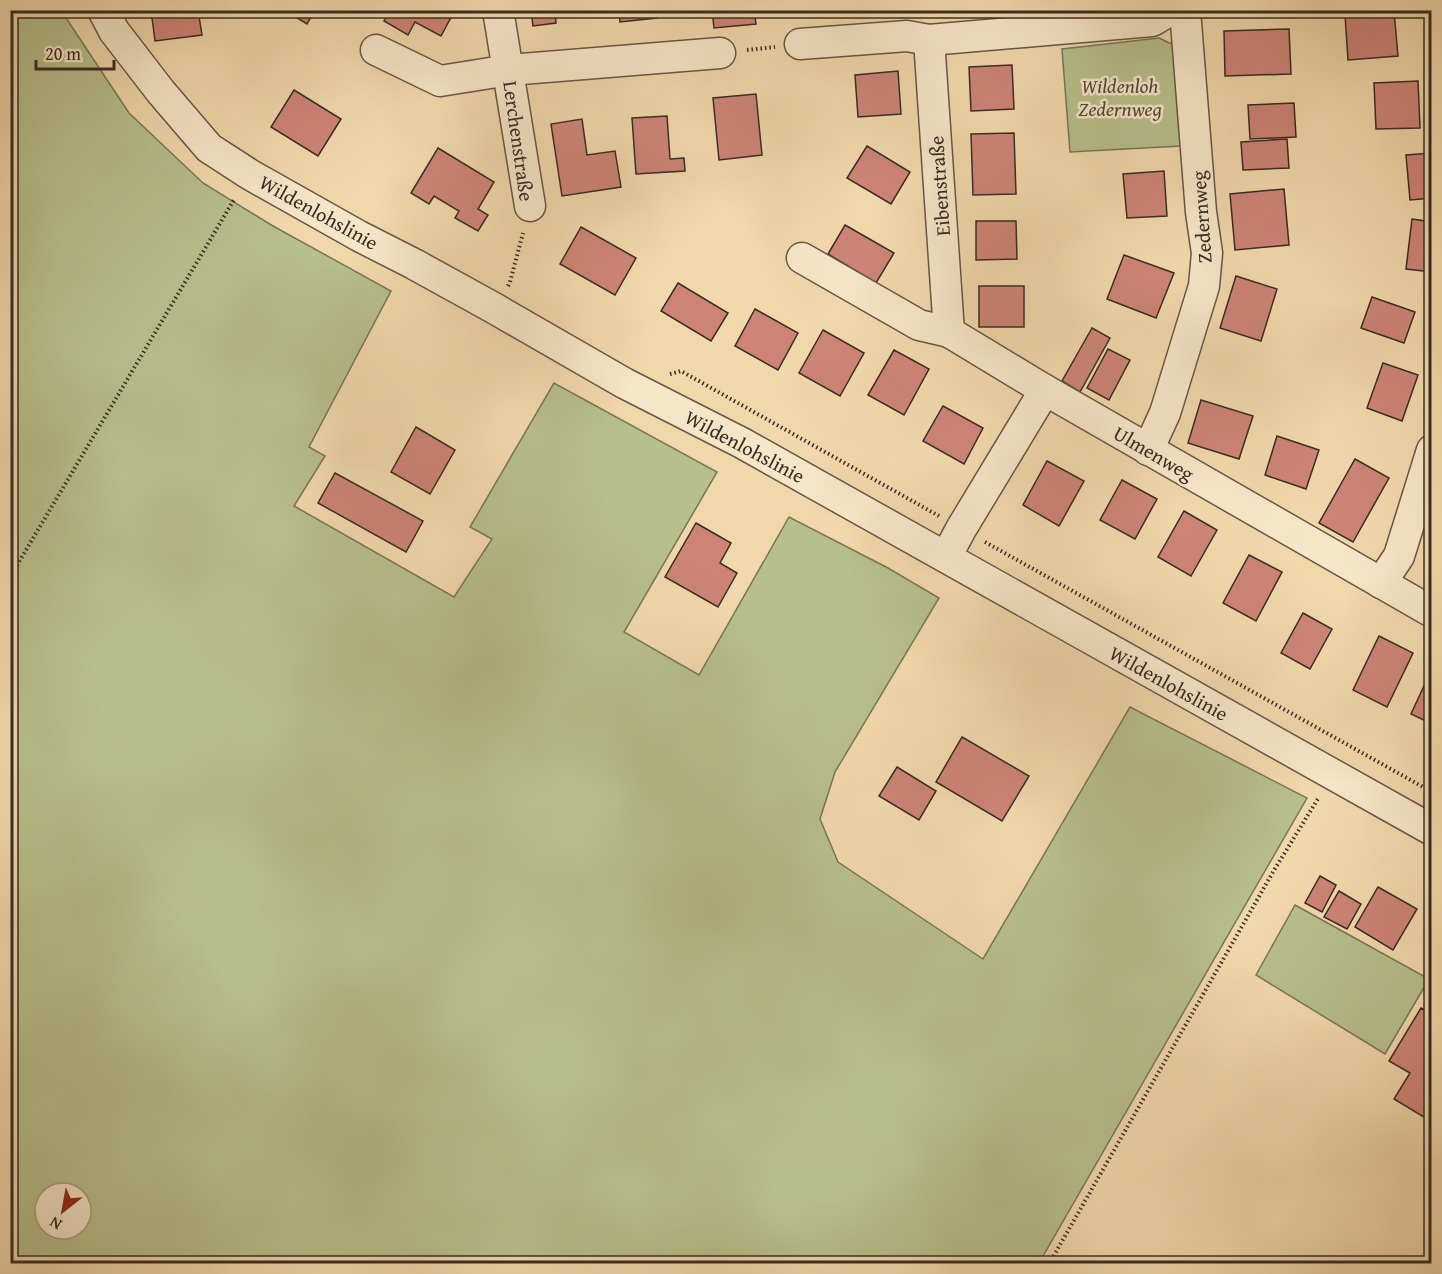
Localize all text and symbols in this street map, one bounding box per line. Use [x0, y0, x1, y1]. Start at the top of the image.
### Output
scale bar [36, 33, 114, 71]
text: 20 m [45, 40, 81, 67]
park label: Wildenloh Zedernweg [1078, 71, 1162, 123]
street label: Lerchenstraße [496, 79, 542, 203]
street label: Eibenstraße [921, 135, 957, 237]
street label: Wildenlohslinie [254, 167, 384, 257]
street label: Zedernweg [1183, 170, 1219, 264]
street label: Wildenlohslinie [680, 402, 810, 490]
street label: Ulmenweg [1108, 418, 1200, 488]
street label: Wildenlohslinie [1104, 638, 1234, 728]
north arrow [33, 1181, 93, 1241]
text: N [44, 1211, 66, 1237]

